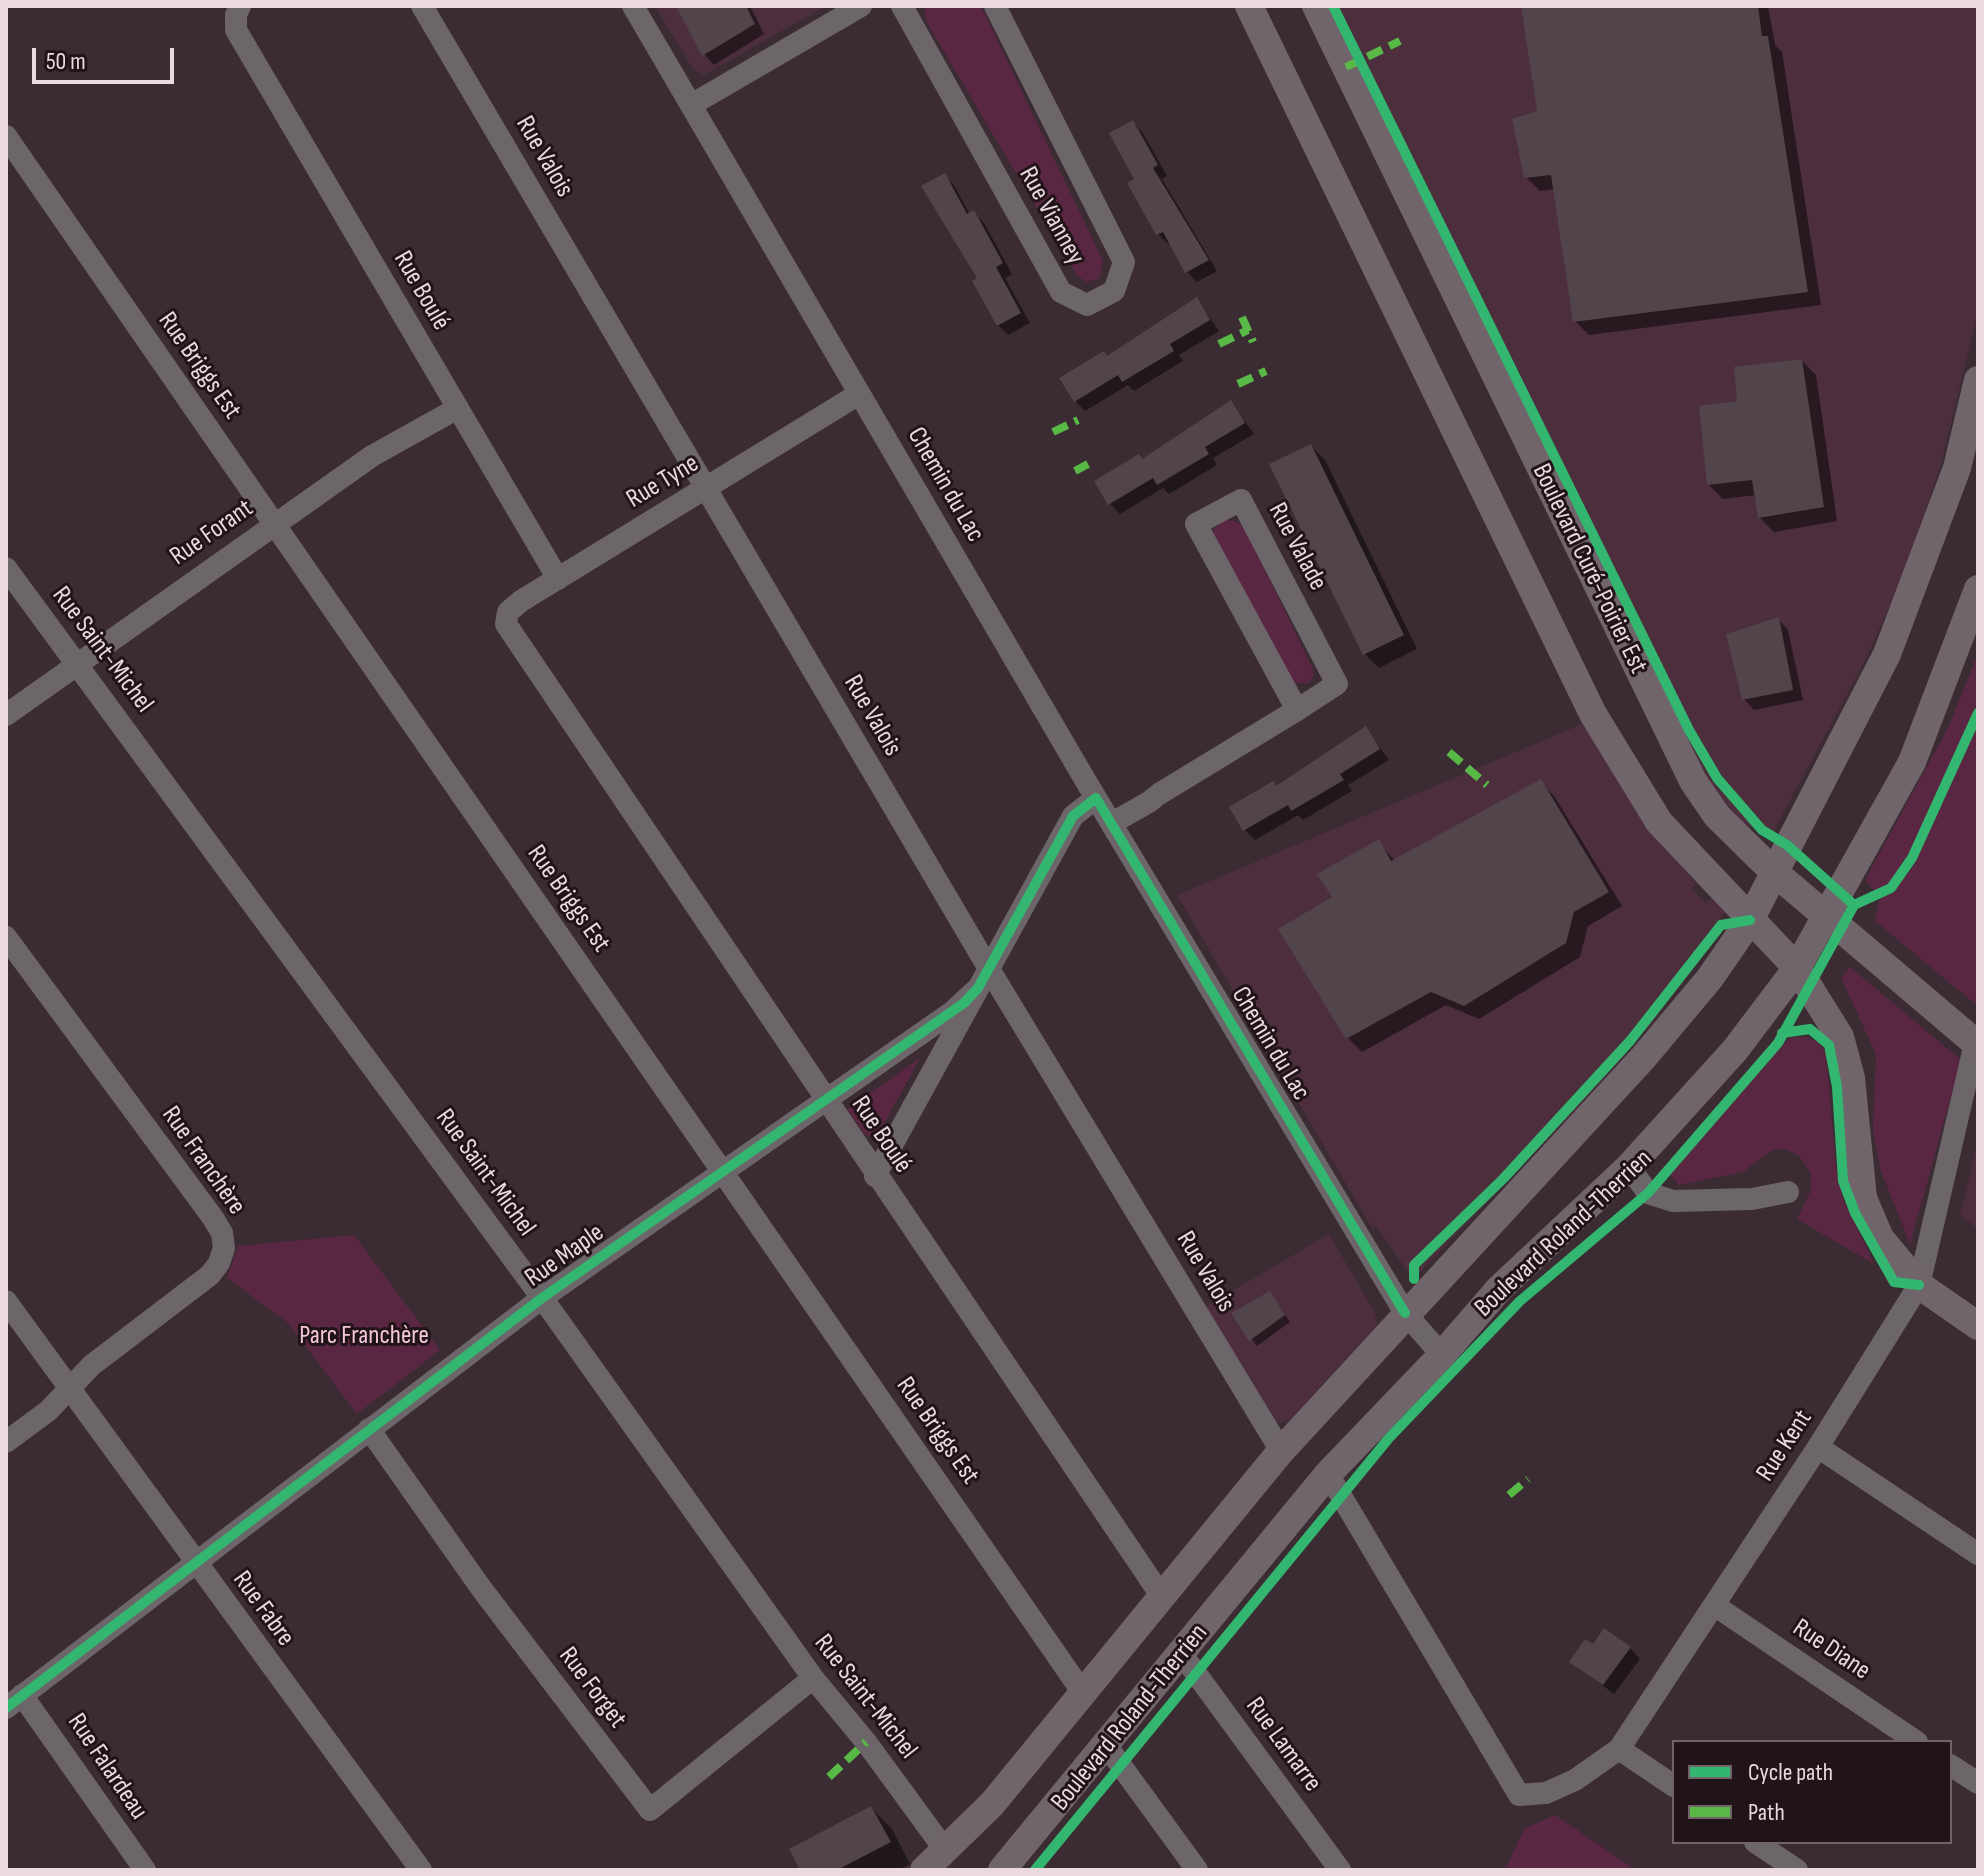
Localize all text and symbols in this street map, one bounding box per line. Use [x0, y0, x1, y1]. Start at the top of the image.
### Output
scale bar [36, 32, 178, 82]
text: 50 m [46, 47, 86, 76]
street label: Rue Valois [508, 111, 580, 203]
street label: Rue Vianney [1012, 162, 1090, 270]
street label: Rue Boulé [386, 246, 456, 336]
street label: Rue Briggs Est [151, 306, 247, 426]
street label: Chemin du Lac [900, 422, 990, 548]
street label: Rue Tyne [621, 448, 705, 516]
street label: Boulevard Curé-Poirier Est [1525, 459, 1653, 679]
street label: Rue Forant [165, 493, 259, 573]
street label: Rue Valade [1261, 498, 1333, 596]
street label: Rue Saint-Michel [45, 581, 159, 719]
street label: Rue Valois [836, 670, 908, 762]
street label: Rue Briggs Est [520, 839, 616, 959]
street label: Chemin du Lac [1224, 982, 1316, 1106]
street label: Rue Boulé [844, 1091, 918, 1179]
street label: Rue Franchère [154, 1101, 252, 1221]
street label: Rue Saint-Michel [428, 1103, 542, 1243]
street label: Boulevard Roland-Therrien [1469, 1144, 1659, 1324]
street label: Rue Maple [520, 1218, 610, 1294]
street label: Rue Valois [1169, 1226, 1241, 1318]
park label: Parc Franchère [299, 1320, 429, 1352]
street label: Rue Briggs Est [889, 1371, 985, 1491]
street label: Rue Kent [1751, 1405, 1819, 1487]
street label: Rue Fabre [225, 1565, 301, 1653]
street label: Rue Diane [1786, 1613, 1876, 1687]
street label: Boulevard Roland-Therrien [1045, 1618, 1215, 1818]
street label: Rue Saint-Michel [807, 1629, 923, 1765]
street label: Rue Forget [552, 1641, 632, 1735]
street label: Rue Lamarre [1238, 1692, 1328, 1798]
street label: Rue Falardeau [60, 1708, 154, 1826]
legend [1672, 1740, 1952, 1844]
text: Cycle path [1748, 1758, 1833, 1787]
text: Path [1748, 1798, 1785, 1827]

